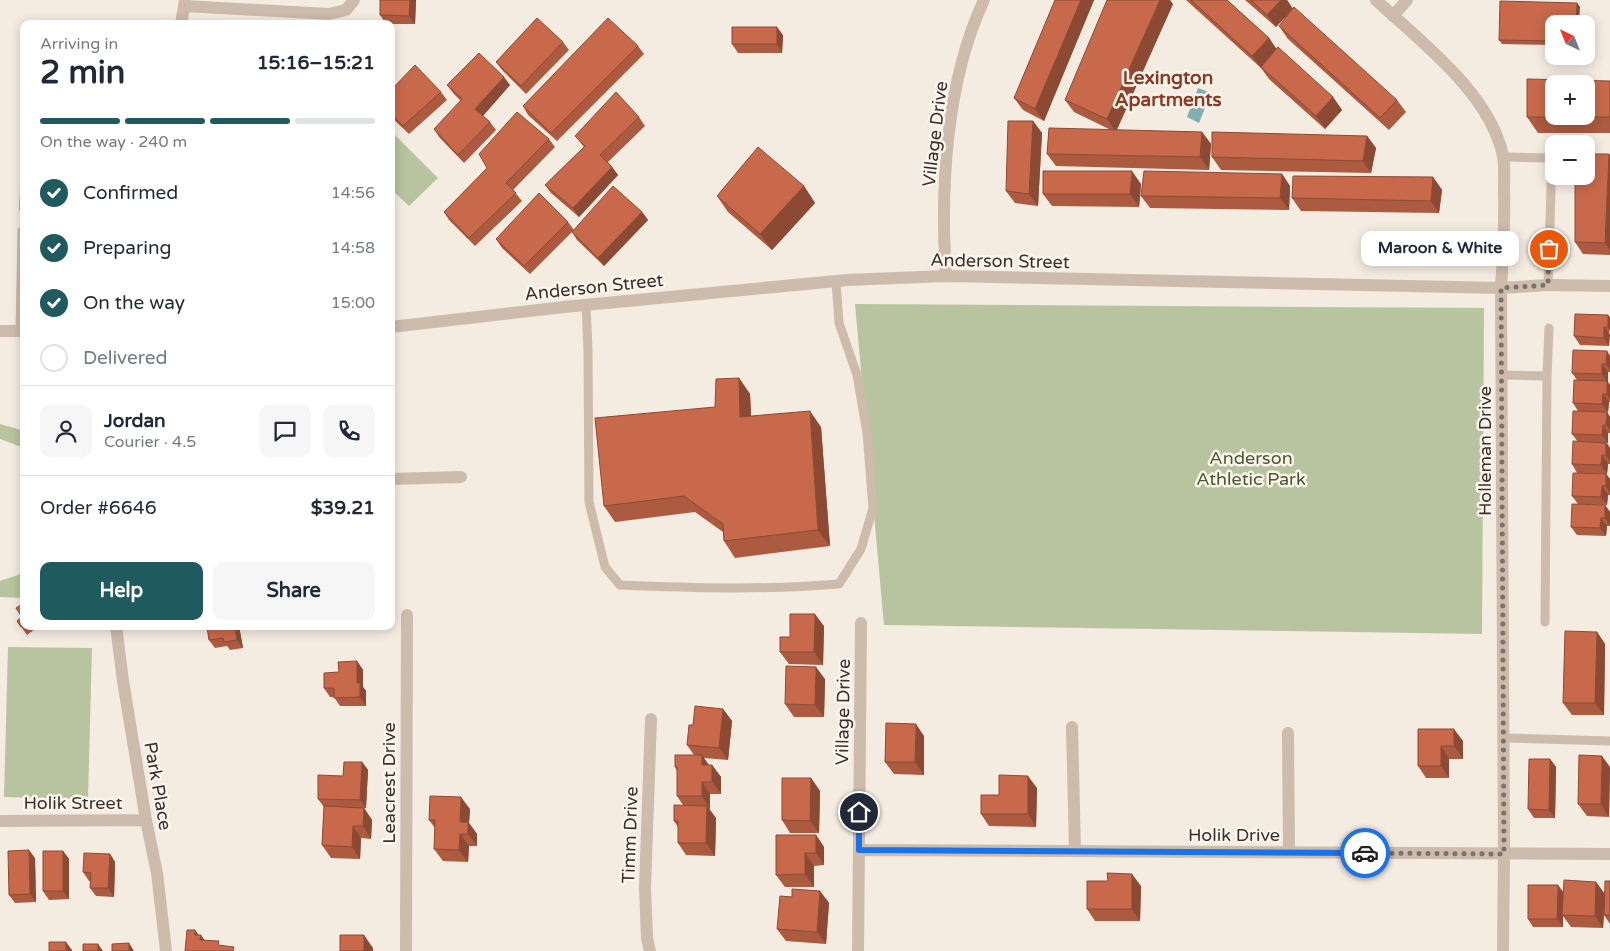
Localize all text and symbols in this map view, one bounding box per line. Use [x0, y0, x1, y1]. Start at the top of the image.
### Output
north arrow [1545, 15, 1595, 65]
map controls [1545, 15, 1595, 185]
text: Arriving in [40, 34, 118, 54]
text: 15:16–15:21 [257, 52, 375, 74]
text: 2 min [40, 54, 125, 92]
district label: Lexington Apartments [1114, 67, 1222, 112]
button: + [1545, 75, 1595, 125]
street label: Village Drive [918, 80, 952, 188]
text: On the way · 240 m [40, 132, 187, 152]
button: − [1545, 135, 1595, 185]
icon: check [40, 179, 68, 207]
text: Confirmed [83, 182, 178, 204]
text: 14:56 [331, 183, 375, 203]
pin [1528, 228, 1570, 270]
callout: Maroon & White [1362, 232, 1519, 266]
icon: check [40, 234, 68, 262]
icon: bag [1535, 235, 1563, 263]
text: Preparing [83, 237, 172, 259]
text: 14:58 [331, 238, 375, 258]
text: Maroon & White [1378, 238, 1502, 258]
street label: Anderson Street [930, 249, 1070, 273]
street label: Anderson Street [524, 269, 665, 305]
icon: check [40, 289, 68, 317]
text: On the way [83, 292, 185, 314]
text: 15:00 [331, 293, 375, 313]
text: Delivered [83, 347, 168, 369]
street label: Holleman Drive [1474, 386, 1496, 516]
button: person [40, 405, 92, 457]
button: chat [259, 405, 311, 457]
button: phone [323, 405, 375, 457]
text: Jordan [104, 410, 166, 432]
text: Courier · 4.5 [104, 432, 196, 452]
park label: Anderson Athletic Park [1196, 447, 1306, 490]
text: Order #6646 [40, 497, 157, 519]
text: $39.21 [311, 497, 375, 519]
button: Help [40, 562, 203, 620]
button: Share [213, 562, 375, 620]
street label: Village Drive [831, 659, 855, 765]
street label: Leacrest Drive [378, 722, 400, 844]
street label: Park Place [139, 740, 177, 832]
street label: Timm Drive [617, 786, 643, 884]
pin [838, 791, 880, 833]
street label: Holik Street [23, 792, 123, 814]
icon: home [845, 798, 873, 826]
street label: Holik Drive [1188, 824, 1280, 846]
courier [1340, 828, 1390, 878]
icon: car [1351, 839, 1379, 867]

